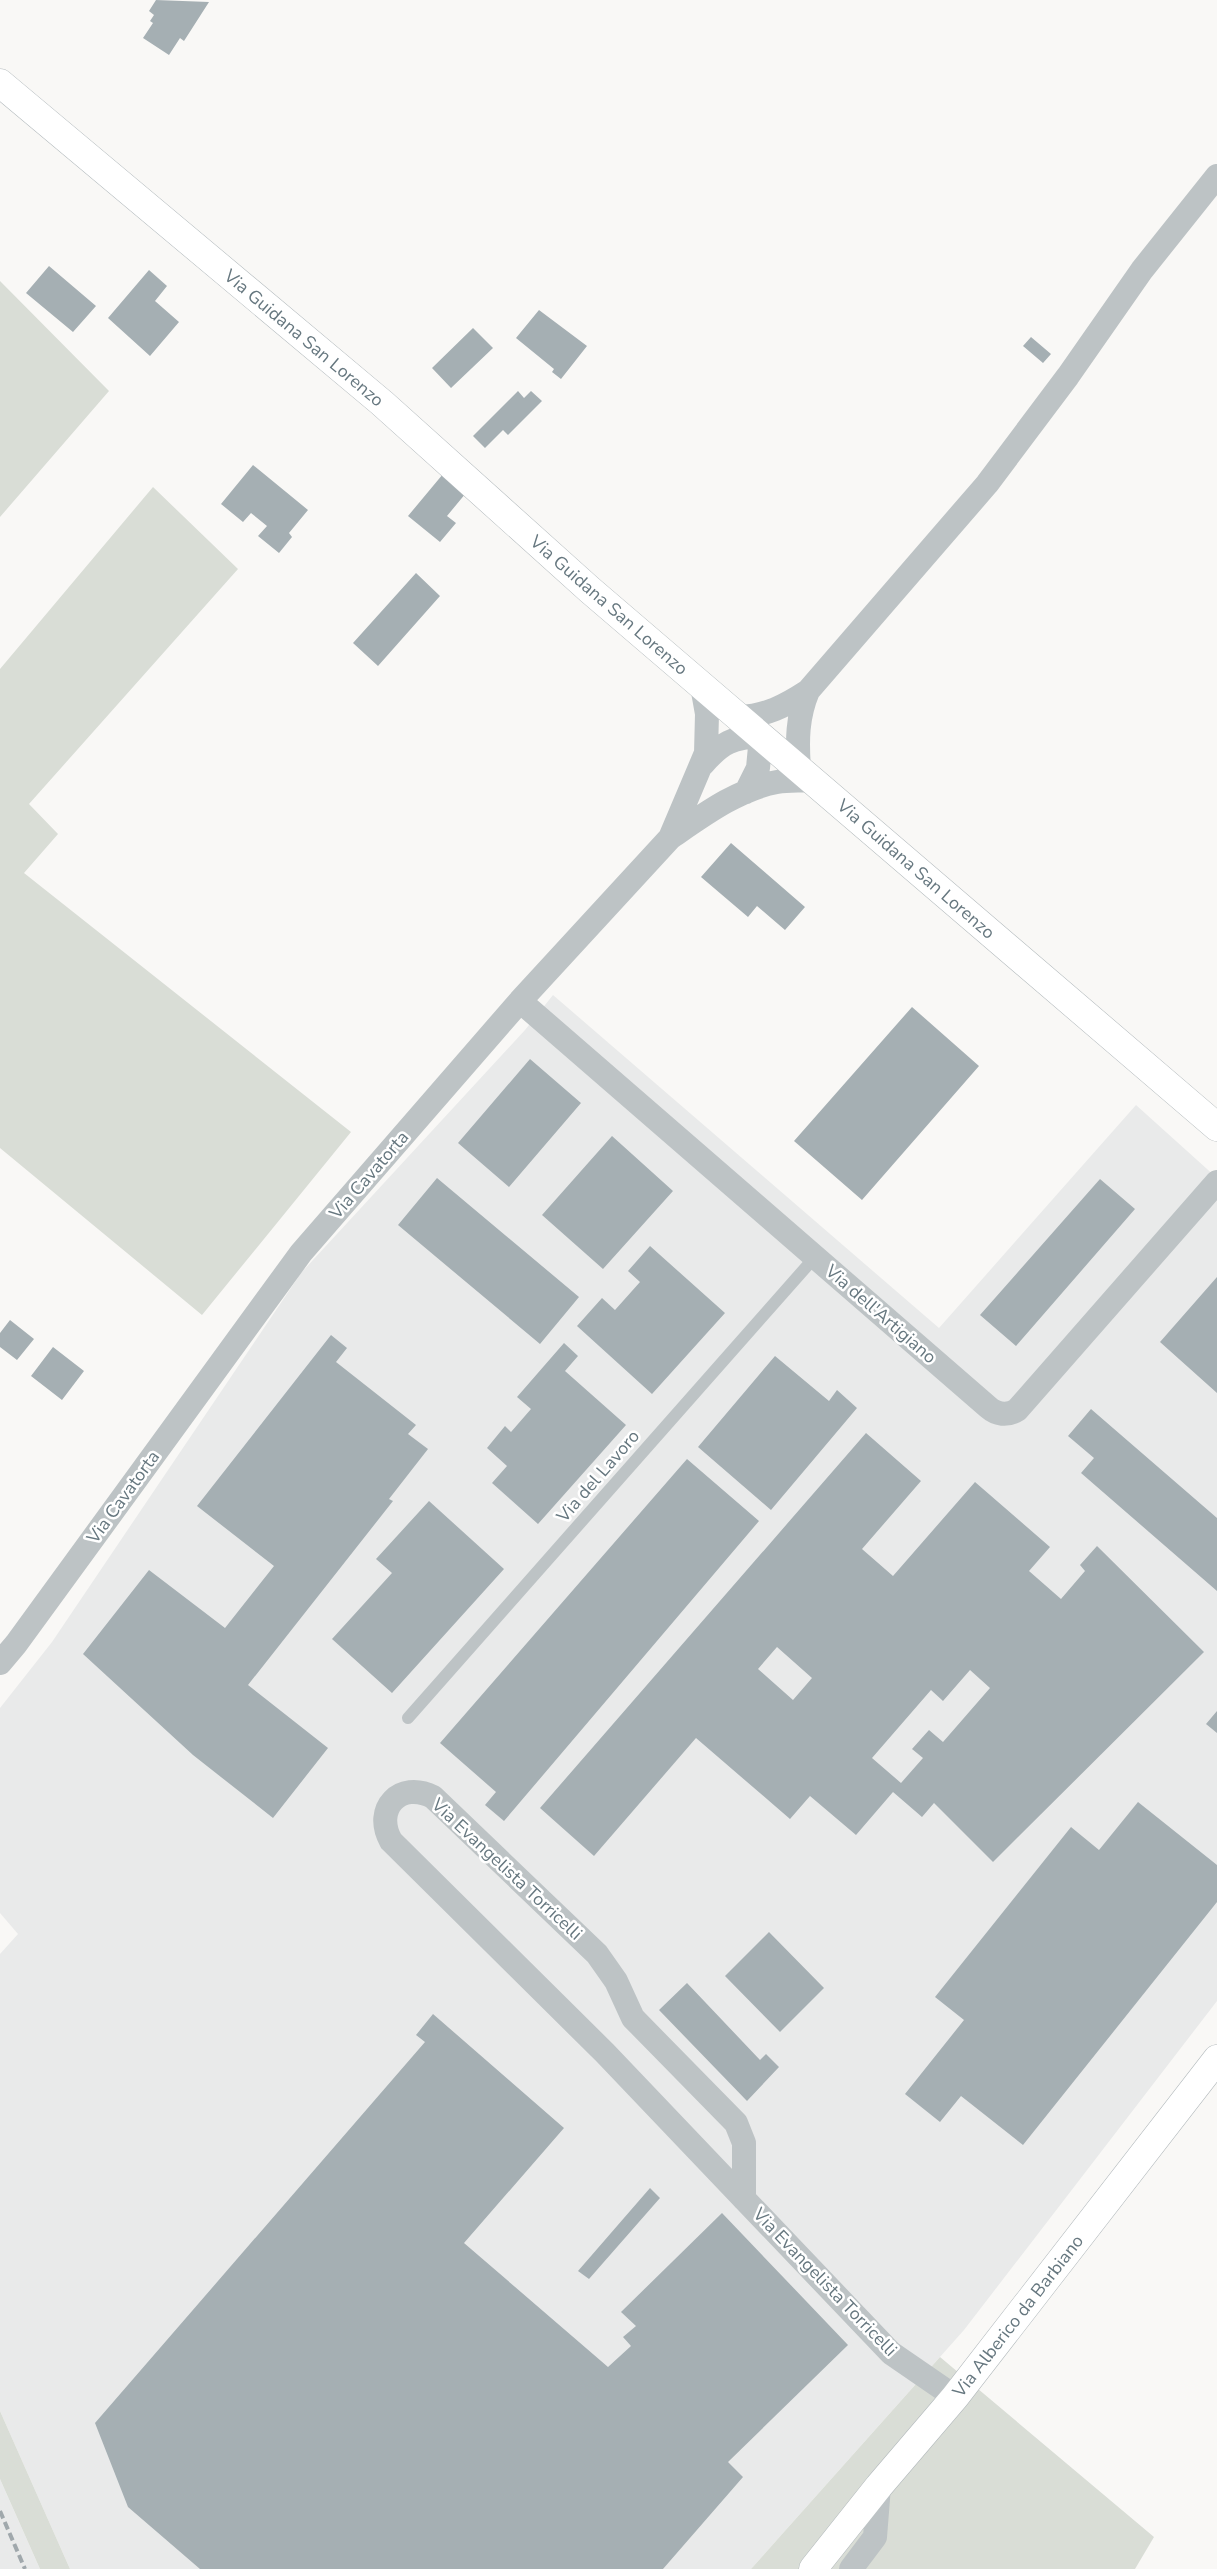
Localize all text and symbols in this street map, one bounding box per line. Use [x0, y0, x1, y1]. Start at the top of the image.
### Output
street label: Via Guidana San Lorenzo [218, 263, 389, 412]
street label: Via Guidana San Lorenzo [524, 529, 693, 680]
street label: Via Guidana San Lorenzo [831, 793, 1000, 944]
street label: Via Cavatorta [323, 1126, 414, 1225]
street label: Via dell'Artigiano [820, 1258, 942, 1369]
street label: Via del Lavoro [550, 1425, 645, 1528]
street label: Via Cavatorta [80, 1446, 165, 1549]
street label: Via Evangelista Torricelli [426, 1792, 587, 1945]
street label: Via Evangelista Torricelli [747, 2202, 902, 2361]
street label: Via Alberico da Barbiano [946, 2230, 1089, 2403]

